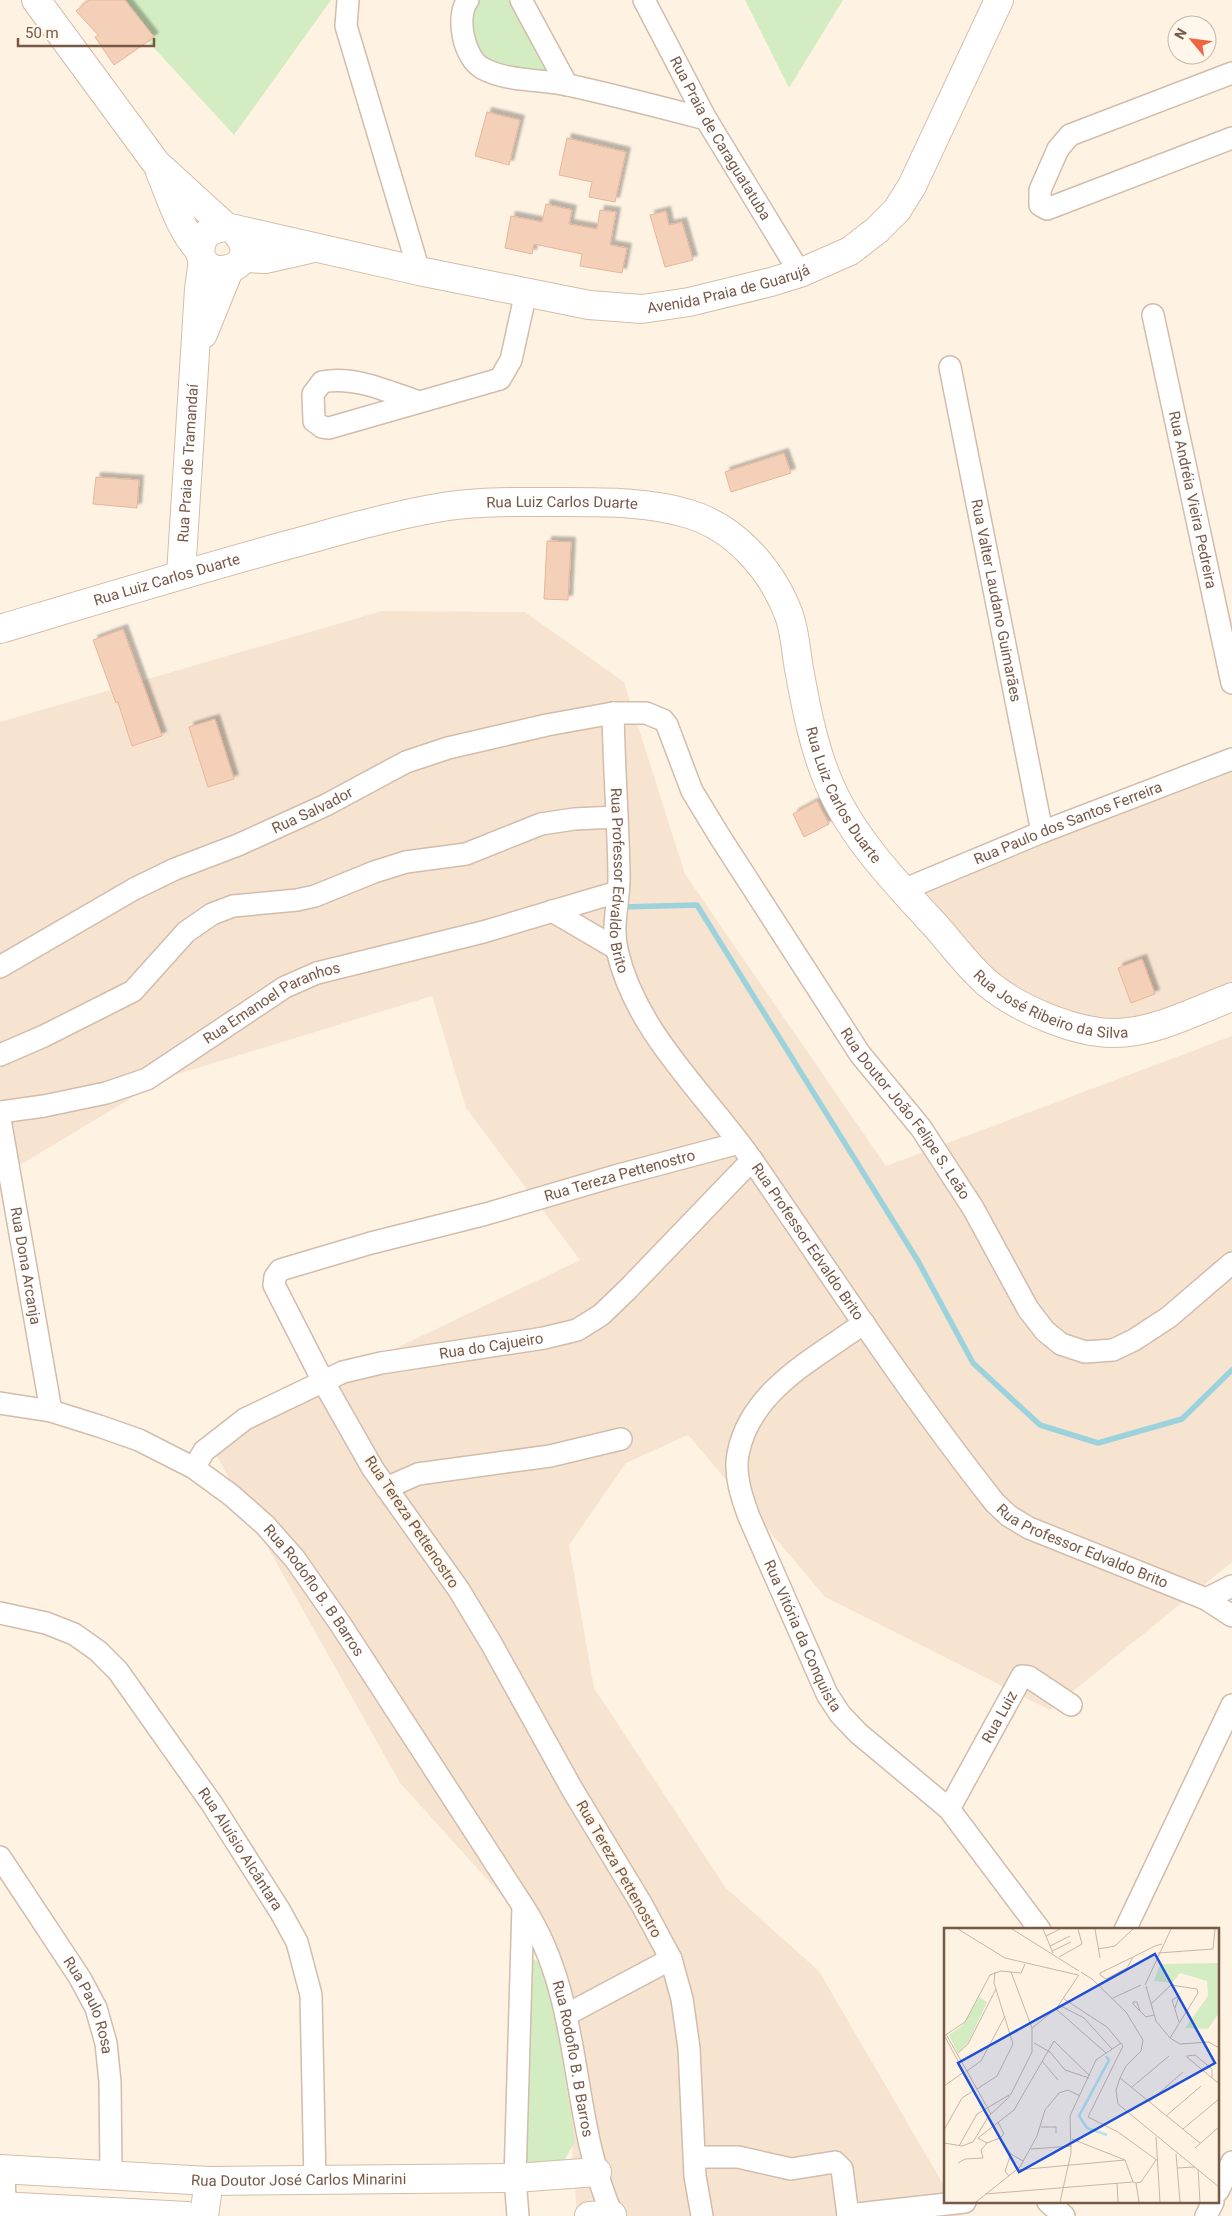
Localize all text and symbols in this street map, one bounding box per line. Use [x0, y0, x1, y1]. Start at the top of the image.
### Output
scale bar [18, 15, 154, 47]
north arrow [1167, 15, 1217, 65]
text: 50 m [25, 24, 59, 42]
text: N [1171, 25, 1190, 42]
street label: Rua Praia de Caraguatatuba [666, 53, 775, 224]
street label: Avenida Praia de Guarujá [646, 261, 813, 317]
street label: Rua Praia de Tramandaí [174, 382, 202, 543]
street label: Rua Andréia Vieira Pedreira [1165, 409, 1221, 590]
street label: Rua Luiz Carlos Duarte [486, 493, 639, 513]
street label: Rua Valter Laudano Guimarães [967, 498, 1025, 703]
street label: Rua Luiz Carlos Duarte [92, 550, 242, 610]
street label: Rua Luiz Carlos Duarte [802, 725, 885, 867]
street label: Rua Paulo dos Santos Ferreira [971, 778, 1164, 868]
street label: Rua Salvador [269, 783, 356, 837]
street label: Rua Professor Edvaldo Brito [606, 787, 632, 976]
street label: Rua Emanoel Paranhos [200, 959, 342, 1048]
street label: Rua José Ribeiro da Silva [970, 966, 1129, 1042]
street label: Rua Doutor João Felipe S. Leão [837, 1024, 974, 1203]
street label: Rua Tereza Pettenostro [542, 1146, 697, 1205]
street label: Rua Professor Edvaldo Brito [748, 1160, 868, 1324]
street label: Rua Dona Arcanja [7, 1206, 45, 1326]
street label: Rua do Cajueiro [438, 1329, 545, 1363]
street label: Rua Tereza Pettenostro [361, 1452, 463, 1592]
street label: Rua Professor Edvaldo Brito [993, 1500, 1171, 1592]
street label: Rua Rodoflo B. B Barros [260, 1521, 368, 1660]
street label: Rua Vitória da Conquista [760, 1557, 845, 1715]
street label: Rua Luiz [978, 1688, 1021, 1746]
street label: Rua Aluísio Alcântara [194, 1784, 286, 1914]
street label: Rua Tereza Pettenostro [572, 1797, 666, 1941]
inset map [944, 1928, 1220, 2204]
street label: Rua Paulo Rosa [60, 1953, 116, 2055]
street label: Rua Rodoflo B. B Barros [548, 1978, 597, 2139]
street label: Rua Doutor José Carlos Minarini [191, 2170, 406, 2190]

